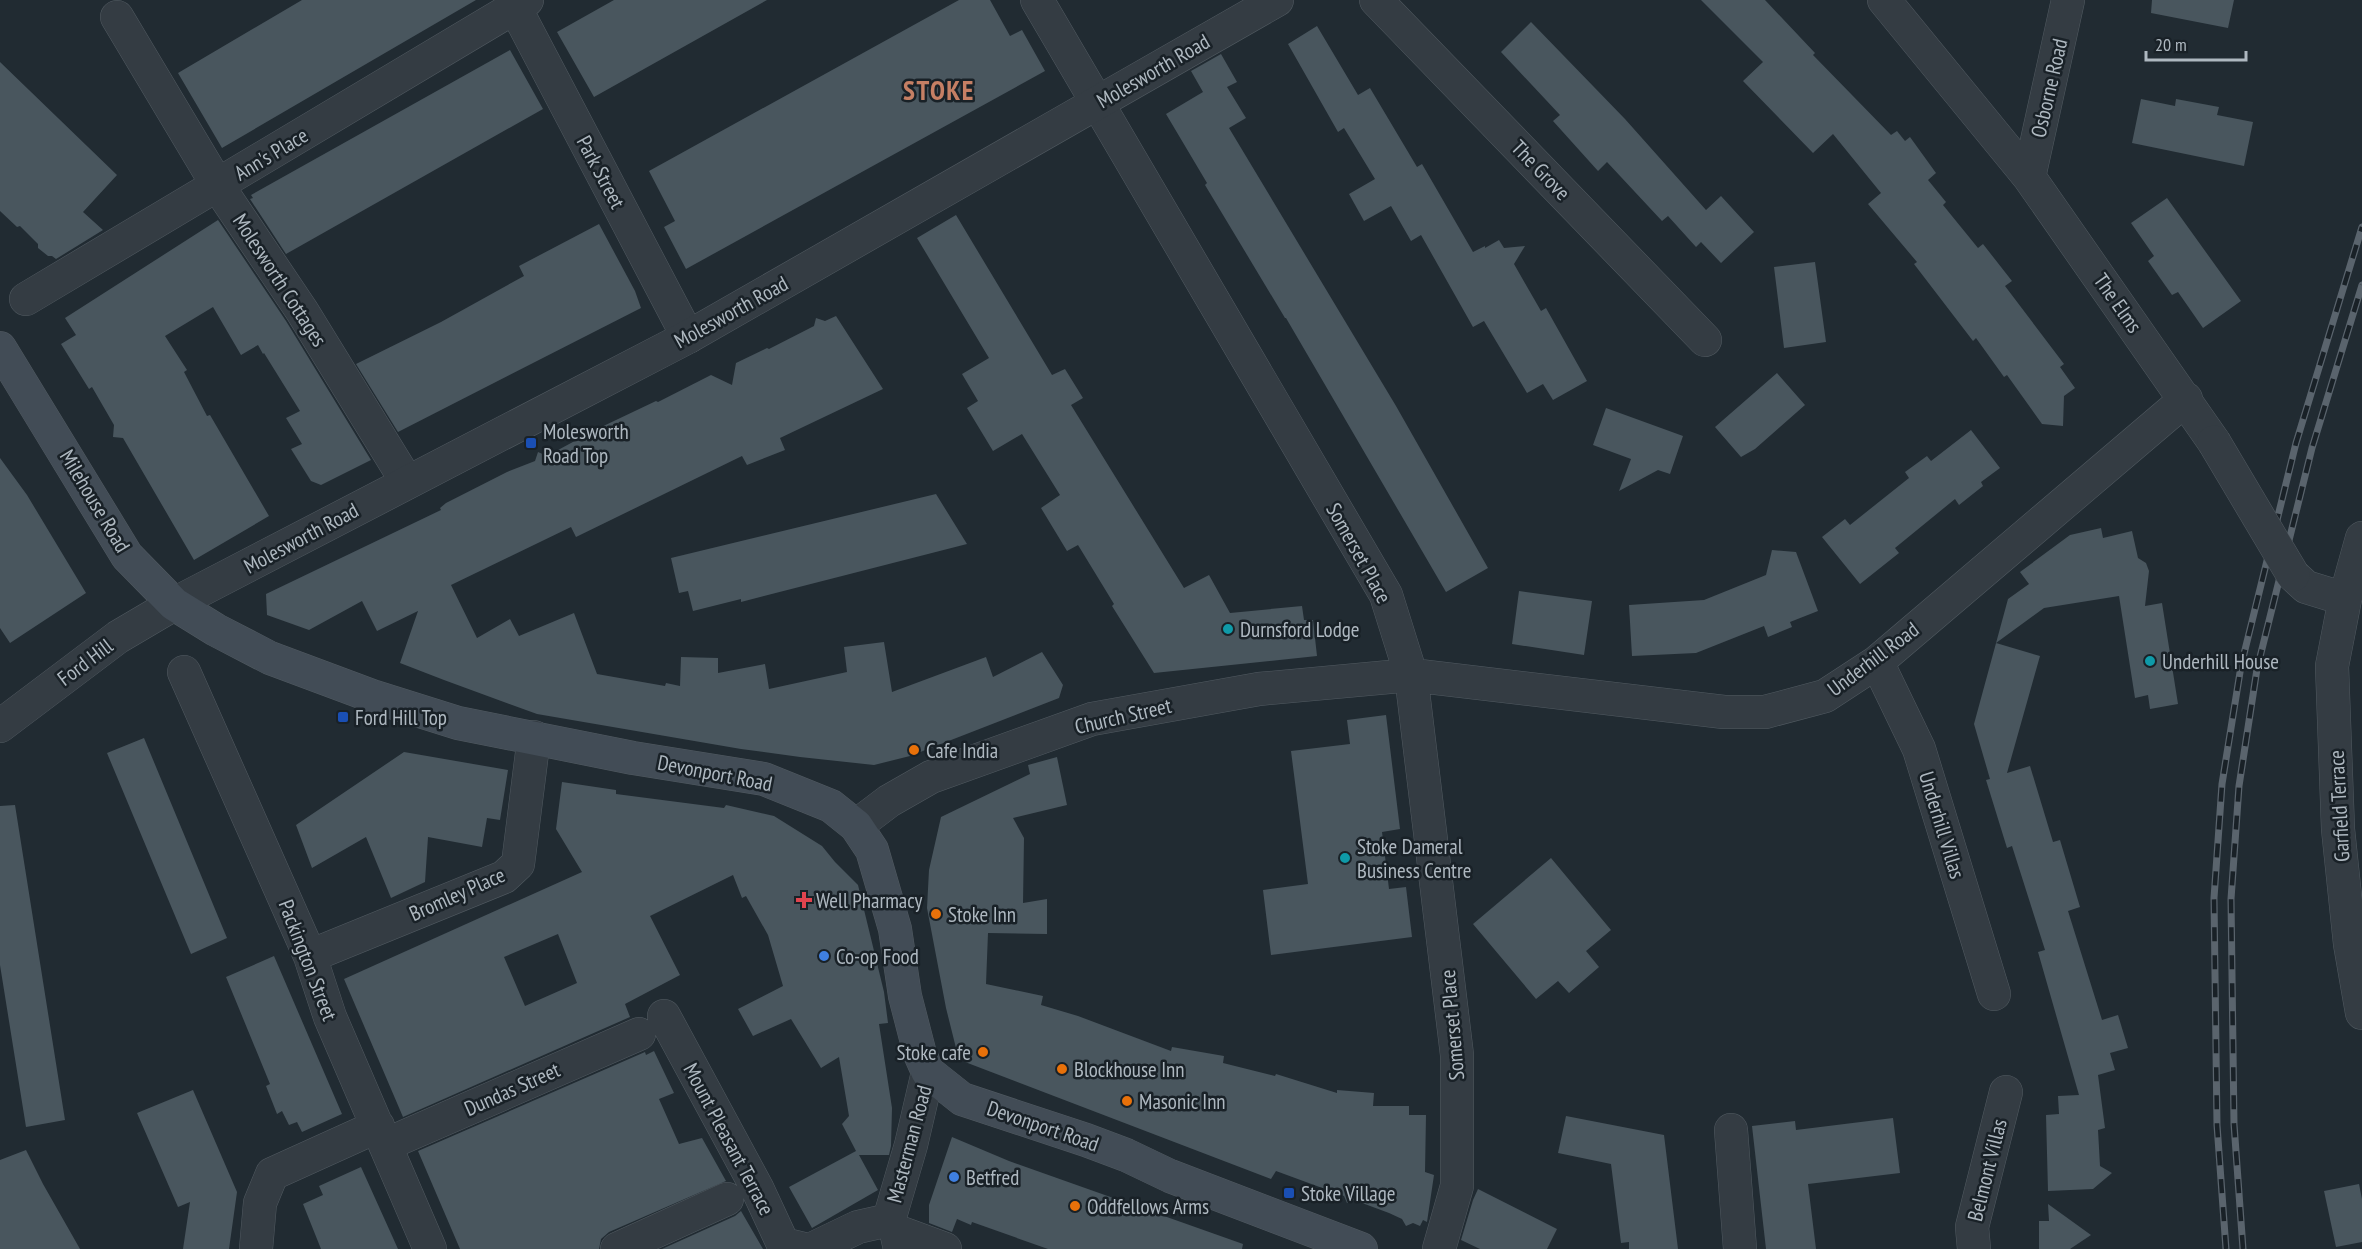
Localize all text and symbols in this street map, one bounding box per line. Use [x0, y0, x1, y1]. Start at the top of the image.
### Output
scale bar [2146, 24, 2246, 62]
street label: Molesworth Road [1092, 28, 1214, 114]
text: 20 m [2155, 33, 2187, 56]
street label: Osborne Road [2025, 36, 2073, 140]
district label: STOKE [903, 73, 975, 107]
street label: Ann's Place [229, 122, 313, 186]
street label: Park Street [571, 131, 631, 213]
street label: The Grove [1506, 134, 1576, 206]
street label: Molesworth Cottages [227, 208, 333, 352]
street label: The Elms [2088, 268, 2148, 338]
street label: Molesworth Road [669, 270, 793, 354]
place label: Molesworth Road Top [543, 418, 629, 469]
marker: Molesworth Road Top [524, 436, 538, 450]
street label: Milehouse Road [54, 445, 136, 557]
street label: Molesworth Road [239, 497, 363, 579]
street label: Somerset Place [1320, 498, 1398, 608]
place label: Durnsford Lodge [1240, 616, 1360, 643]
street label: Underhill Road [1822, 616, 1924, 702]
marker: Durnsford Lodge [1221, 622, 1235, 636]
street label: Ford Hill [52, 632, 118, 692]
place label: Underhill House [2162, 648, 2279, 675]
marker: Underhill House [2143, 654, 2157, 668]
street label: Church Street [1072, 692, 1174, 740]
place label: Ford Hill Top [355, 704, 447, 731]
marker: Ford Hill Top [336, 710, 350, 724]
place label: Cafe India [926, 737, 998, 764]
marker: Cafe India [907, 743, 921, 757]
street label: Devonport Road [655, 749, 775, 797]
street label: Garfield Terrace [2323, 749, 2355, 863]
street label: Underhill Villas [1913, 768, 1971, 882]
place label: Stoke Dameral Business Centre [1357, 833, 1471, 884]
marker: Stoke Dameral Business Centre [1338, 851, 1352, 865]
street label: Bromley Place [405, 861, 509, 927]
place label: Well Pharmacy [816, 887, 922, 914]
marker: Well Pharmacy [797, 893, 811, 907]
street label: Packington Street [273, 896, 344, 1025]
place label: Stoke Inn [948, 901, 1016, 928]
marker: Stoke Inn [929, 907, 943, 921]
place label: Co-op Food [836, 943, 919, 970]
marker: Co-op Food [817, 949, 831, 963]
street label: Somerset Place [1434, 969, 1470, 1081]
place label: Stoke cafe [896, 1039, 971, 1066]
marker: Stoke cafe [976, 1045, 990, 1059]
street label: Dundas Street [460, 1056, 564, 1122]
place label: Blockhouse Inn [1074, 1056, 1184, 1083]
street label: Mount Pleasant Terrace [678, 1058, 780, 1220]
marker: Blockhouse Inn [1055, 1062, 1069, 1076]
street label: Masterman Road [880, 1082, 938, 1206]
place label: Masonic Inn [1139, 1088, 1226, 1115]
street label: Devonport Road [984, 1094, 1102, 1158]
marker: Masonic Inn [1120, 1094, 1134, 1108]
street label: Belmont Villas [1961, 1116, 2013, 1224]
place label: Betfred [966, 1164, 1019, 1191]
marker: Betfred [947, 1170, 961, 1184]
place label: Stoke Village [1301, 1180, 1395, 1207]
marker: Stoke Village [1282, 1186, 1296, 1200]
place label: Oddfellows Arms [1087, 1193, 1209, 1220]
marker: Oddfellows Arms [1068, 1199, 1082, 1213]

